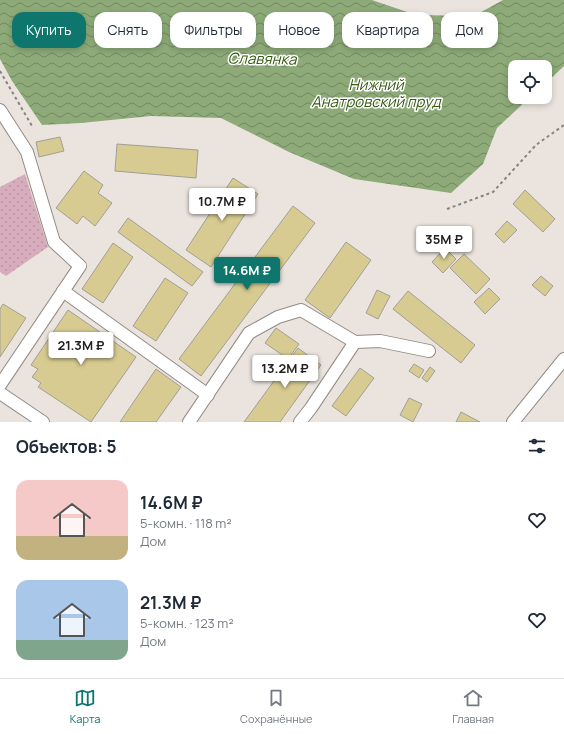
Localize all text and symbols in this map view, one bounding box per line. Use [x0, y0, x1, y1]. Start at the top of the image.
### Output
chip: Купить [12, 12, 86, 48]
chip: Снять [94, 12, 162, 48]
chip: Фильтры [170, 12, 256, 48]
chip: Новое [264, 12, 334, 48]
chip: Квартира [342, 12, 433, 48]
chip: Дом [441, 12, 498, 48]
water label: Славянка [228, 47, 297, 70]
map controls [508, 60, 552, 104]
button: locate [508, 60, 552, 104]
water label: Нижний Анатровский пруд [311, 74, 442, 112]
pin: 10.7M ₽ [185, 188, 259, 222]
text: 10.7M ₽ [198, 192, 246, 210]
pin: 35M ₽ [416, 226, 472, 260]
text: 35M ₽ [425, 230, 463, 248]
pin: 14.6M ₽ [210, 257, 284, 291]
text: 14.6M ₽ [223, 261, 271, 279]
pin: 21.3M ₽ [44, 332, 118, 366]
text: 21.3M ₽ [57, 336, 105, 354]
pin: 13.2M ₽ [248, 355, 322, 389]
text: 13.2M ₽ [261, 359, 309, 377]
text: Объектов: 5 [16, 435, 117, 458]
icon: filters [526, 435, 548, 457]
text: 14.6M ₽ [140, 491, 203, 514]
icon: home [48, 496, 96, 544]
icon: heart [526, 509, 548, 531]
text: 5-комн. · 118 m² [140, 514, 232, 532]
text: Дом [140, 532, 166, 550]
text: 21.3M ₽ [140, 591, 202, 614]
icon: home [48, 596, 96, 644]
icon: heart [526, 609, 548, 631]
text: 5-комн. · 123 m² [140, 614, 234, 632]
text: Дом [140, 632, 166, 650]
tab: Карта [70, 687, 100, 726]
tab: Сохранённые [240, 687, 313, 726]
tab: Главная [452, 687, 494, 726]

